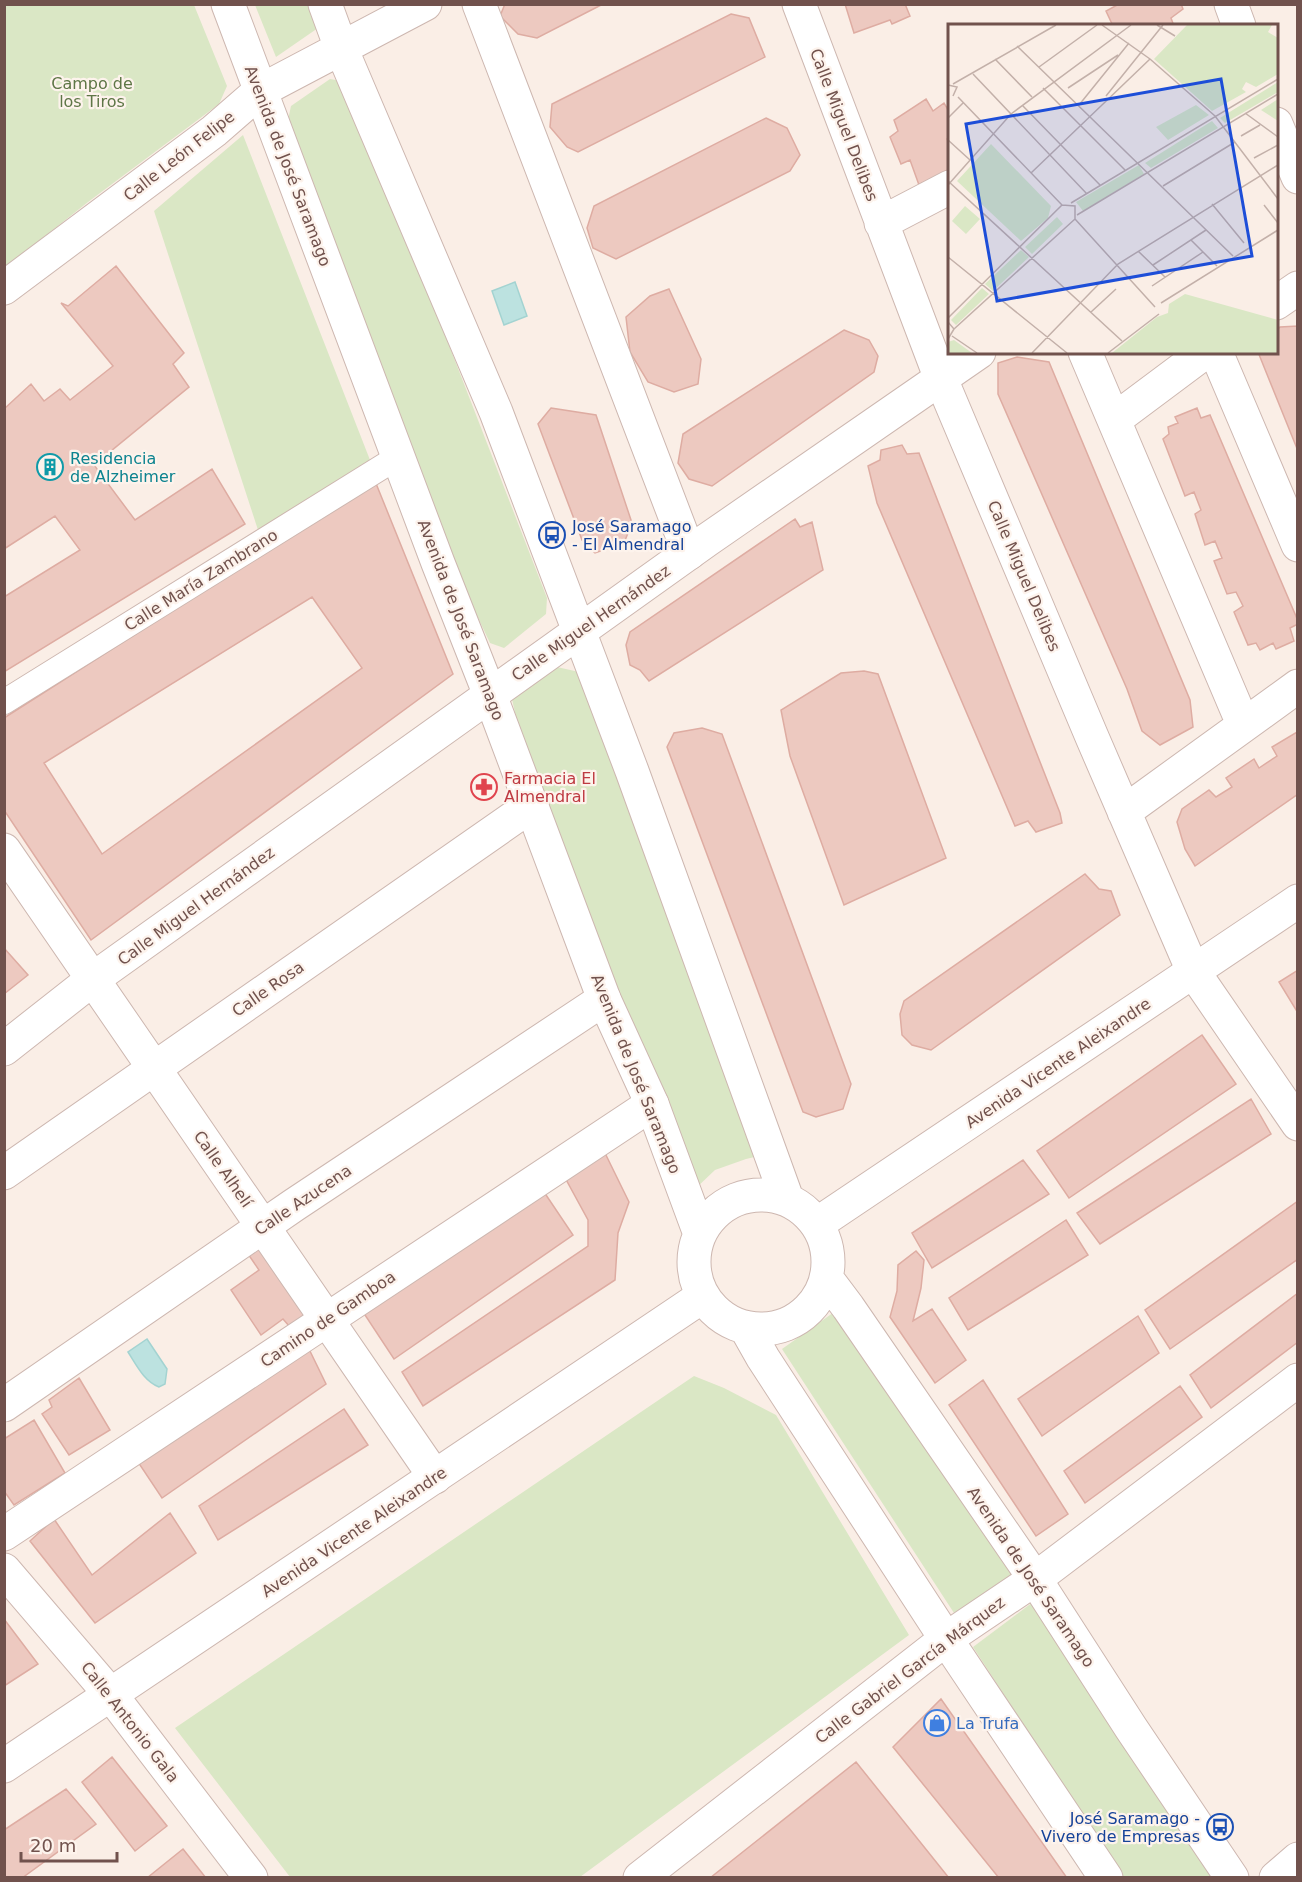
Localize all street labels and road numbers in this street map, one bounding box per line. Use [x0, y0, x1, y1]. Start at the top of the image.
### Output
street label: Calle Miguel Delibes [806, 46, 882, 204]
street label: Avenida de José Saramago [241, 63, 335, 269]
street label: Calle León Felipe [120, 107, 238, 205]
street label: Calle Miguel Delibes [984, 498, 1064, 654]
street label: Avenida de José Saramago [414, 517, 508, 723]
street label: Calle María Zambrano [121, 525, 281, 635]
street label: Calle Miguel Hernández [508, 561, 674, 685]
street label: Calle Miguel Hernández [114, 843, 278, 969]
street label: Calle Rosa [229, 957, 307, 1021]
street label: Avenida de José Saramago [587, 971, 685, 1177]
street label: Avenida Vicente Aleixandre [962, 994, 1154, 1132]
street label: Calle Alhelí [190, 1127, 257, 1211]
street label: Calle Azucena [251, 1161, 355, 1239]
street label: Camino de Gamboa [257, 1267, 399, 1371]
street label: Avenida Vicente Aleixandre [258, 1463, 450, 1601]
street label: Avenida de José Saramago [963, 1483, 1099, 1671]
street label: Calle Gabriel García Márquez [811, 1592, 1009, 1748]
street label: Calle Antonio Gala [77, 1658, 183, 1786]

